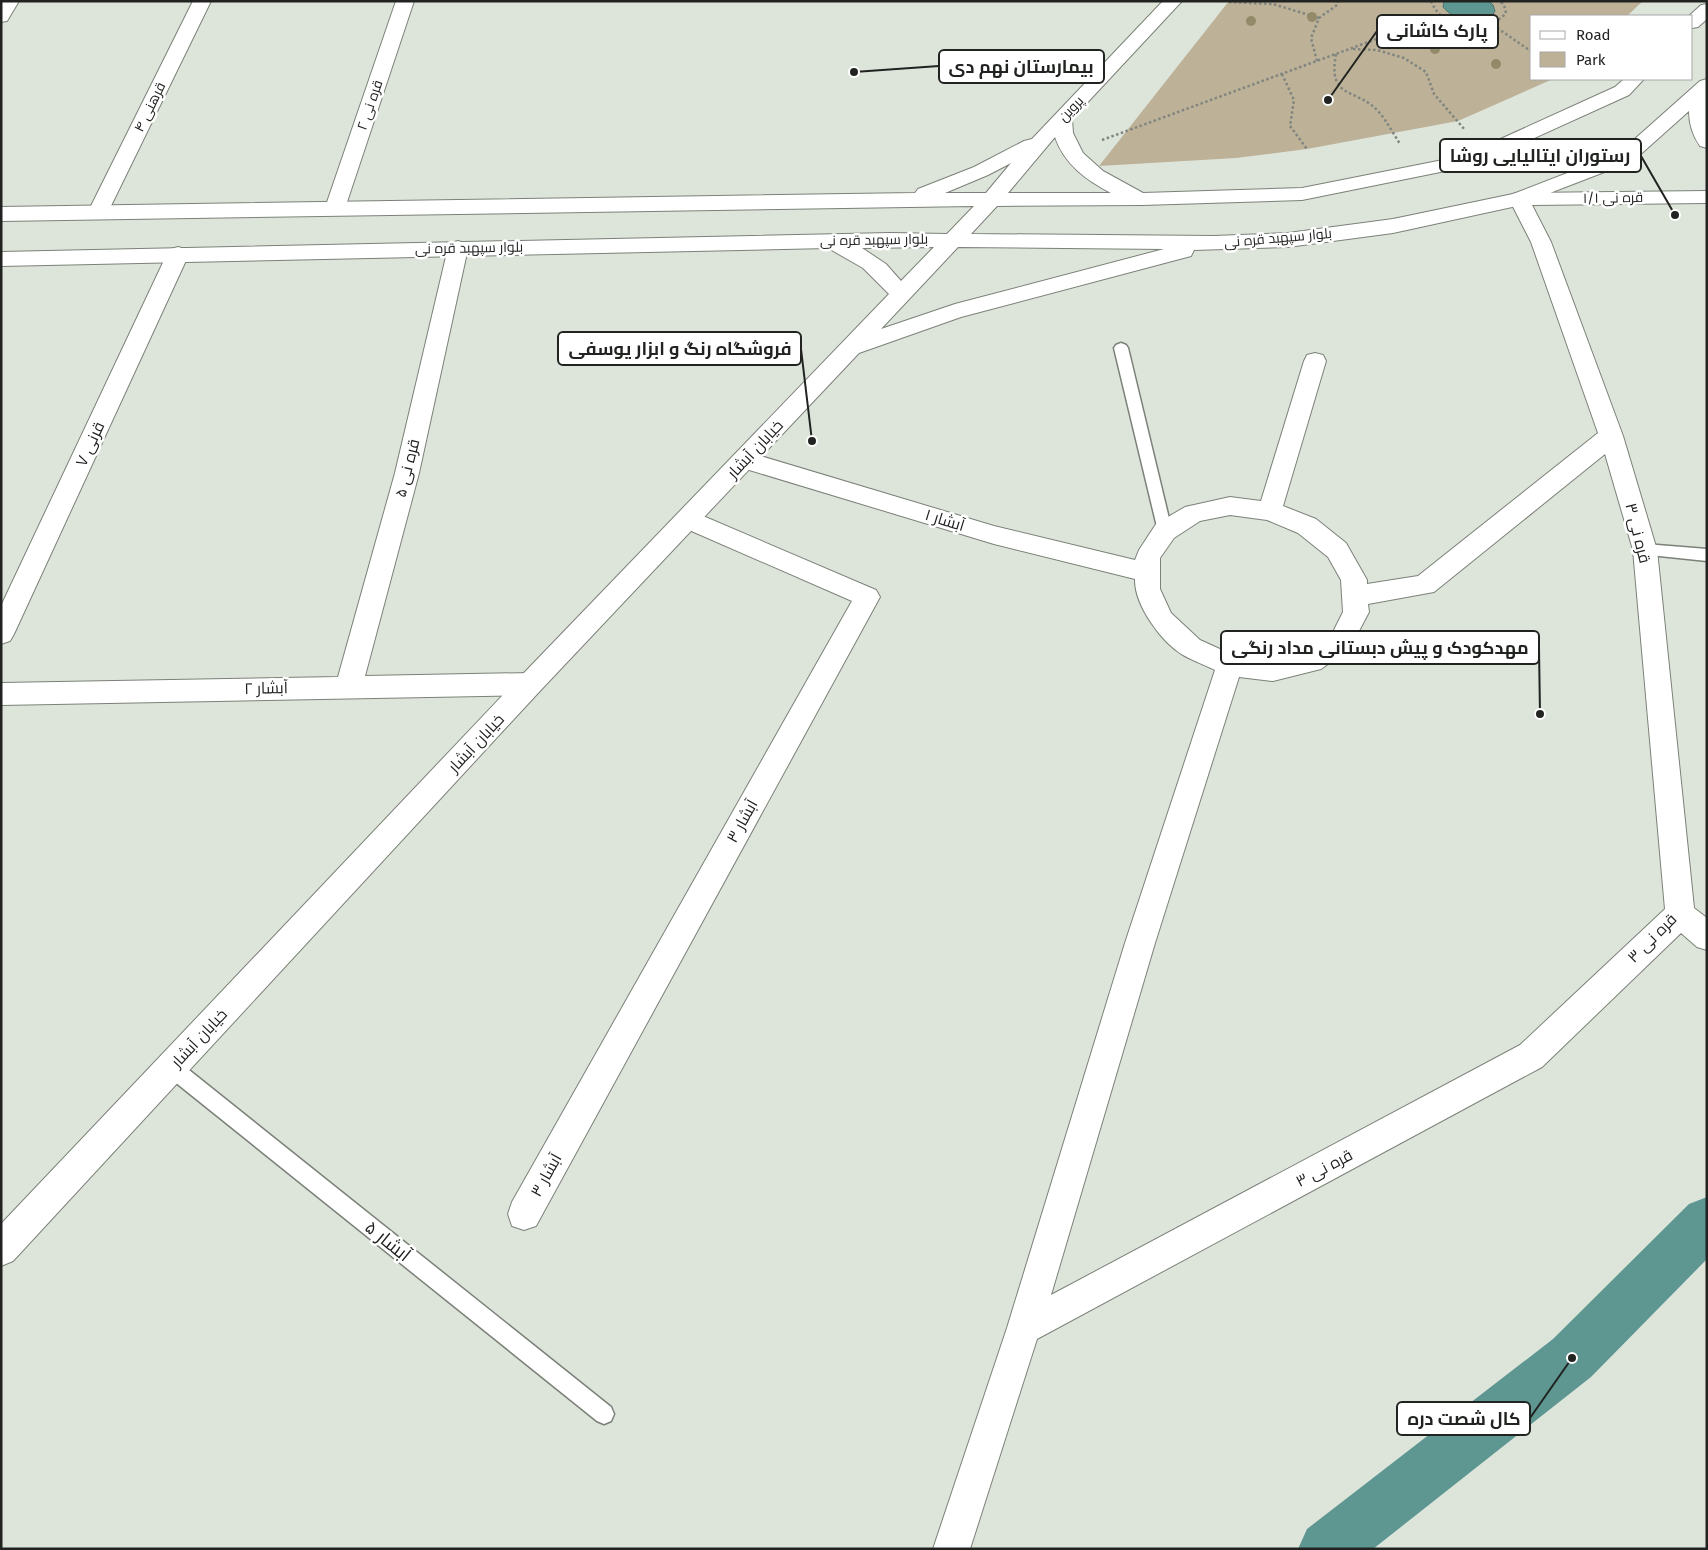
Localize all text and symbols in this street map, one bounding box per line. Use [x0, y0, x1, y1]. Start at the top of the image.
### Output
callout: پارک کاشانی [1377, 15, 1498, 48]
legend [1530, 15, 1693, 80]
text: پارک کاشانی [1386, 20, 1488, 43]
text: Road [1576, 26, 1611, 44]
callout: بیمارستان نهم دی [939, 50, 1104, 83]
text: Park [1576, 51, 1606, 69]
text: بیمارستان نهم دی [948, 56, 1094, 79]
street label: قره نی ۲ [354, 78, 386, 132]
street label: قرهنی ۴ [131, 79, 169, 135]
street label: پروین [1055, 92, 1088, 126]
callout: رستوران ایتالیایی روشا [1440, 139, 1641, 172]
text: رستوران ایتالیایی روشا [1450, 145, 1630, 167]
street label: قره نی ۱/۱ [1583, 189, 1643, 207]
street label: بلوار سپهبد قره نی [1223, 225, 1333, 252]
street label: بلوار سپهبد قره نی [820, 231, 928, 250]
street label: بلوار سپهبد قره نی [415, 239, 523, 258]
callout: فروشگاه رنگ و ابزار یوسفی [558, 332, 801, 365]
text: فروشگاه رنگ و ابزار یوسفی [568, 338, 792, 360]
street label: خیابان آبشار [722, 416, 788, 484]
street label: قرنی ۷ [71, 419, 109, 470]
street label: قره نی ۵ [391, 437, 424, 499]
street label: قره نی ۳ [1620, 501, 1655, 565]
street label: آبشار ۱ [923, 505, 968, 535]
callout: مهدکودک و پیش دبستانی مداد رنگی [1221, 631, 1539, 664]
text: مهدکودک و پیش دبستانی مداد رنگی [1231, 637, 1529, 660]
street label: آبشار ۲ [244, 678, 289, 698]
street label: خیابان آبشار [443, 710, 509, 778]
street label: آبشار ۳ [722, 796, 762, 846]
street label: قره نی ۳ [1624, 910, 1681, 967]
street label: خیابان آبشار [166, 1005, 232, 1073]
street label: قره نی ۳ [1292, 1145, 1356, 1192]
street label: آبشار ۳ [526, 1150, 566, 1200]
street label: َآبشار ۵ [360, 1216, 416, 1266]
callout: کال شصت دره [1397, 1402, 1530, 1435]
text: کال شصت دره [1407, 1408, 1521, 1430]

